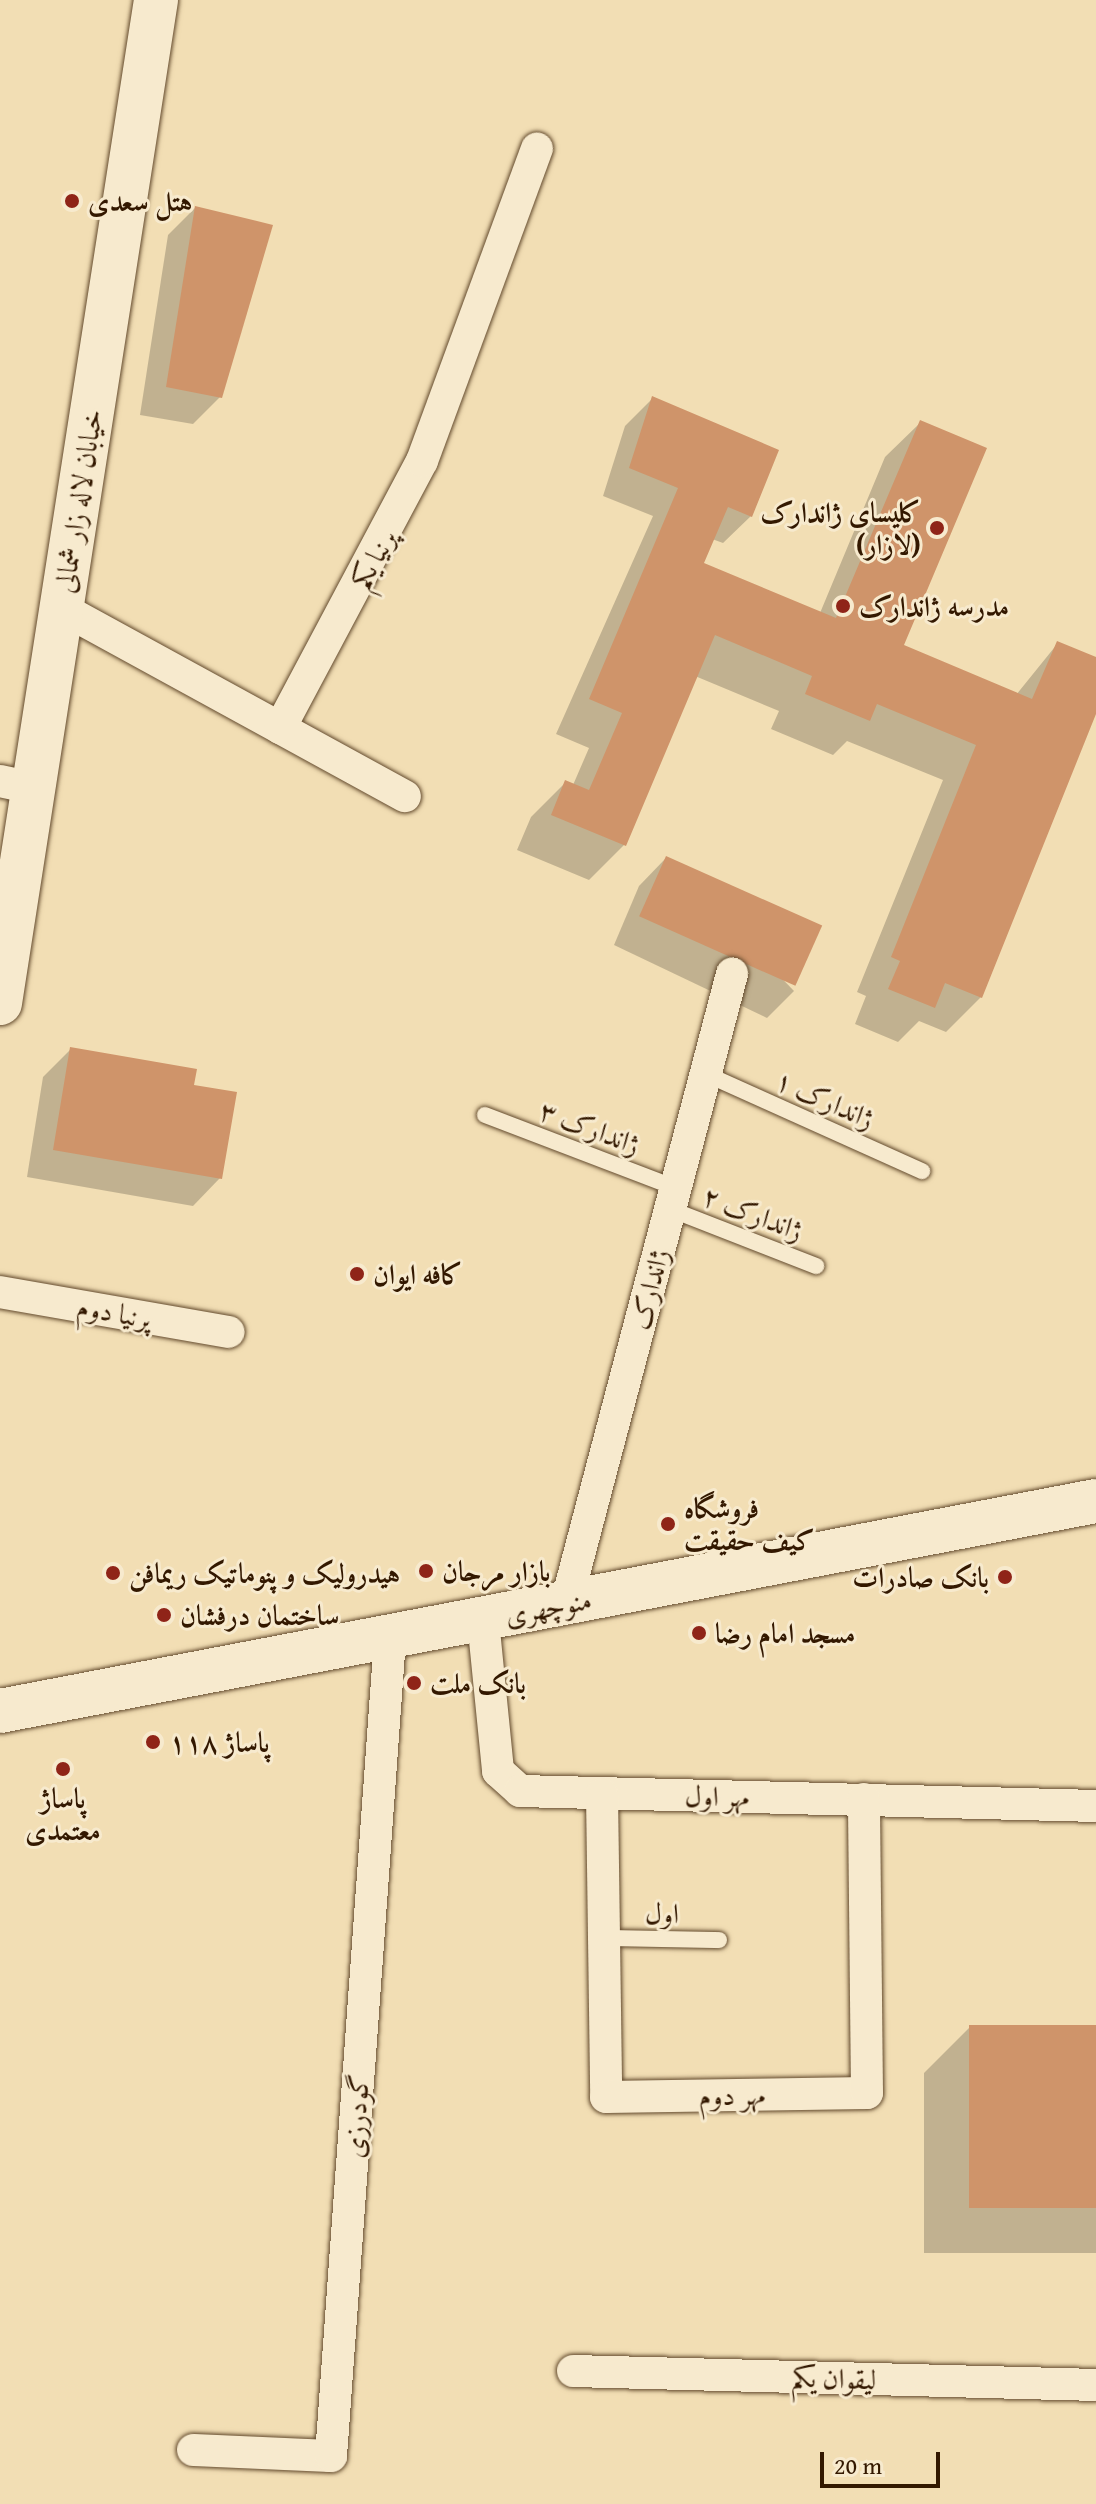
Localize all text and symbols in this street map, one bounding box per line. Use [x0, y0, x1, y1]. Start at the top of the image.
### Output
place label: هتل سعدی [88, 184, 192, 218]
marker: هتل سعدی [63, 192, 81, 210]
street label: خیابان لاله زار شمالی [47, 407, 109, 595]
place label: کلیسای ژاندارک (لازار) [760, 495, 921, 561]
marker: کلیسای ژاندارک (لازار) [928, 519, 946, 537]
street label: پرنیا یکم [343, 523, 403, 595]
place label: مدرسه ژاندارک [859, 589, 1009, 623]
marker: مدرسه ژاندارک [834, 597, 852, 615]
street label: ژاندارک ۱ [770, 1062, 880, 1136]
street label: ژاندارک ۳ [535, 1093, 645, 1161]
street label: ژاندارک ۲ [698, 1179, 808, 1247]
street label: ژاندارک [622, 1245, 676, 1333]
place label: کافه ایوان [373, 1257, 463, 1291]
marker: کافه ایوان [348, 1265, 366, 1283]
street label: پرنیا دوم [74, 1289, 154, 1335]
place label: فروشگاه کیف حقیقت [684, 1491, 815, 1557]
marker: فروشگاه کیف حقیقت [659, 1515, 677, 1533]
place label: بازار مرجان [442, 1554, 551, 1588]
place label: هیدرولیک و پنوماتیک ریمافن [129, 1556, 400, 1590]
place label: بانک صادرات [852, 1560, 989, 1594]
marker: بازار مرجان [417, 1562, 435, 1580]
marker: هیدرولیک و پنوماتیک ریمافن [104, 1564, 122, 1582]
marker: بانک صادرات [996, 1568, 1014, 1586]
street label: منوچهری [502, 1582, 594, 1632]
place label: ساختمان درفشان [180, 1598, 339, 1632]
marker: ساختمان درفشان [155, 1606, 173, 1624]
place label: مسجد امام رضا [715, 1616, 855, 1650]
marker: مسجد امام رضا [690, 1624, 708, 1642]
place label: بانک ملت [430, 1666, 526, 1700]
marker: بانک ملت [405, 1674, 423, 1692]
place label: پاساژ ۱۱۸ [169, 1725, 270, 1759]
marker: پاساژ ۱۱۸ [144, 1733, 162, 1751]
marker: پاساژ معتمدی [54, 1760, 72, 1778]
street label: مهر اول [684, 1779, 750, 1813]
place label: پاساژ معتمدی [25, 1781, 101, 1847]
street label: اول [645, 1896, 679, 1930]
street label: گودرزی [336, 2073, 376, 2159]
street label: مهر دوم [698, 2078, 766, 2112]
street label: لیقوان یکم [791, 2360, 877, 2396]
scale bar [824, 2436, 944, 2486]
text: 20 m [834, 2448, 882, 2483]

